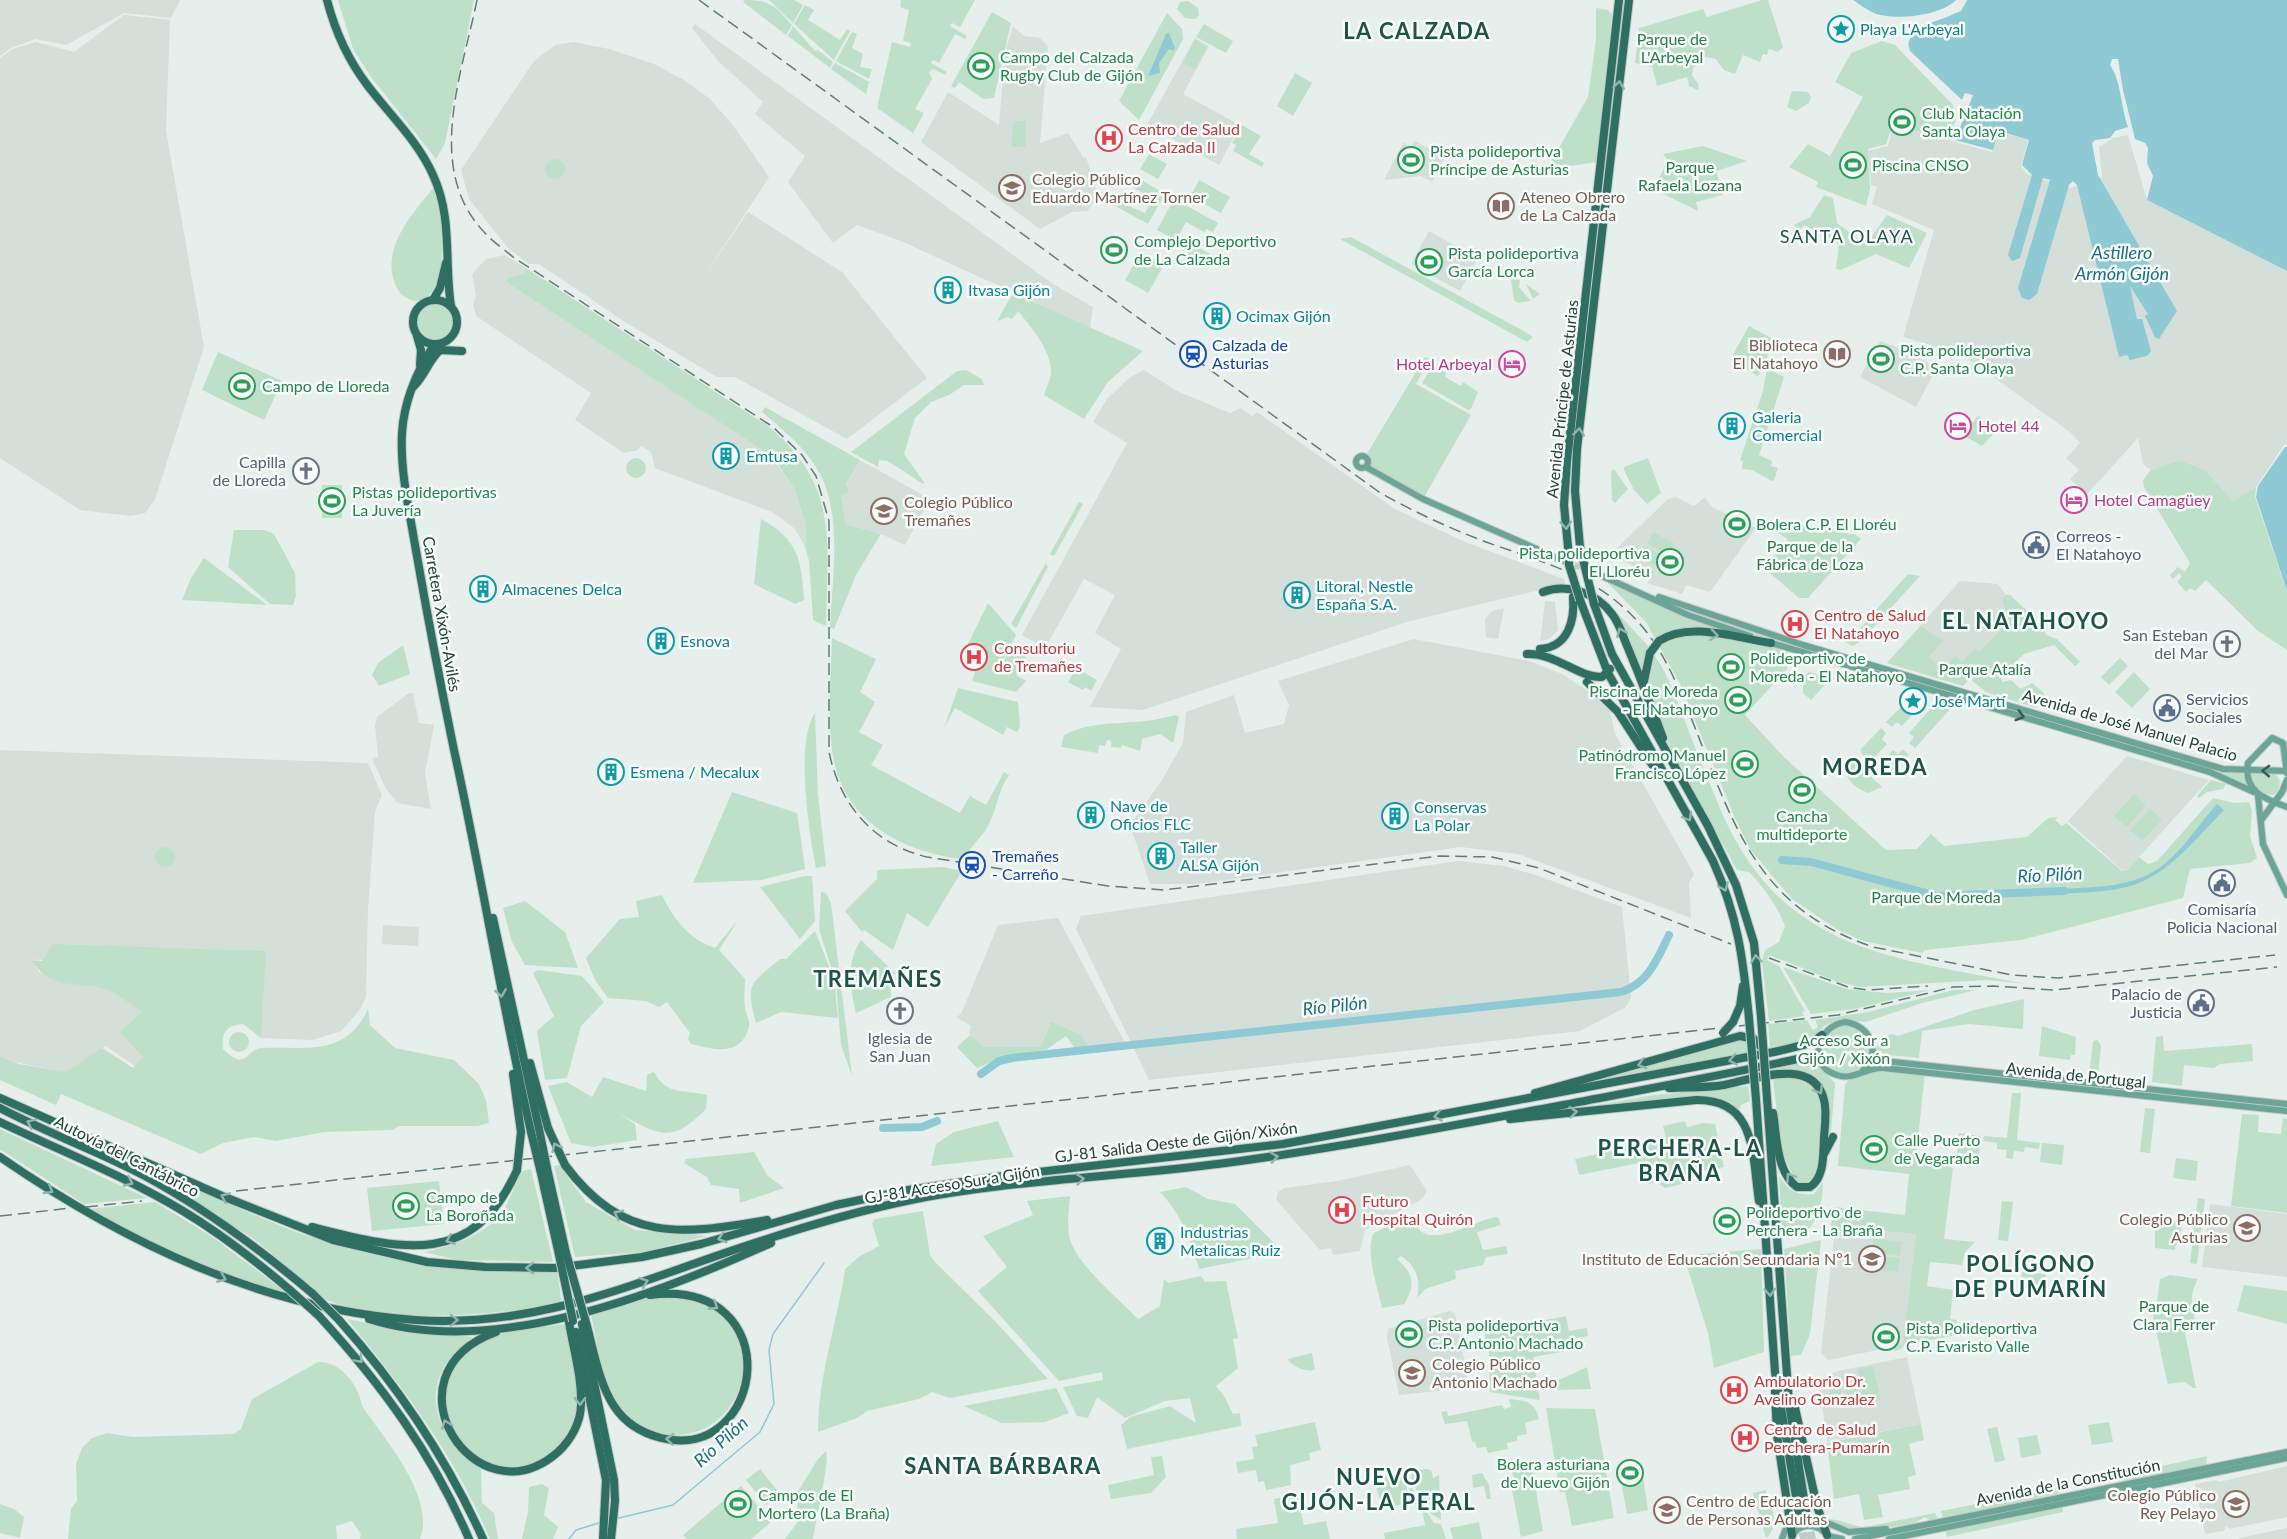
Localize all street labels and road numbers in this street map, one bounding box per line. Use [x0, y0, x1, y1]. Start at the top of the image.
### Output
street label: Avenida Príncipe de Asturias [1542, 299, 1581, 499]
street label: Carretera Xixón-Avilés [419, 535, 466, 693]
street label: Avenida de José Manuel Palacio [2020, 685, 2240, 764]
street label: Avenida de Portugal [2005, 1058, 2147, 1091]
street label: Autovía del Cantábrico [52, 1111, 203, 1200]
street label: GJ-81 Salida Oeste de Gijón/Xixón [1053, 1117, 1298, 1166]
street label: GJ-81 Acceso Sur a Gijón [863, 1160, 1041, 1207]
street label: Avenida de la Constitución [1974, 1454, 2162, 1509]

